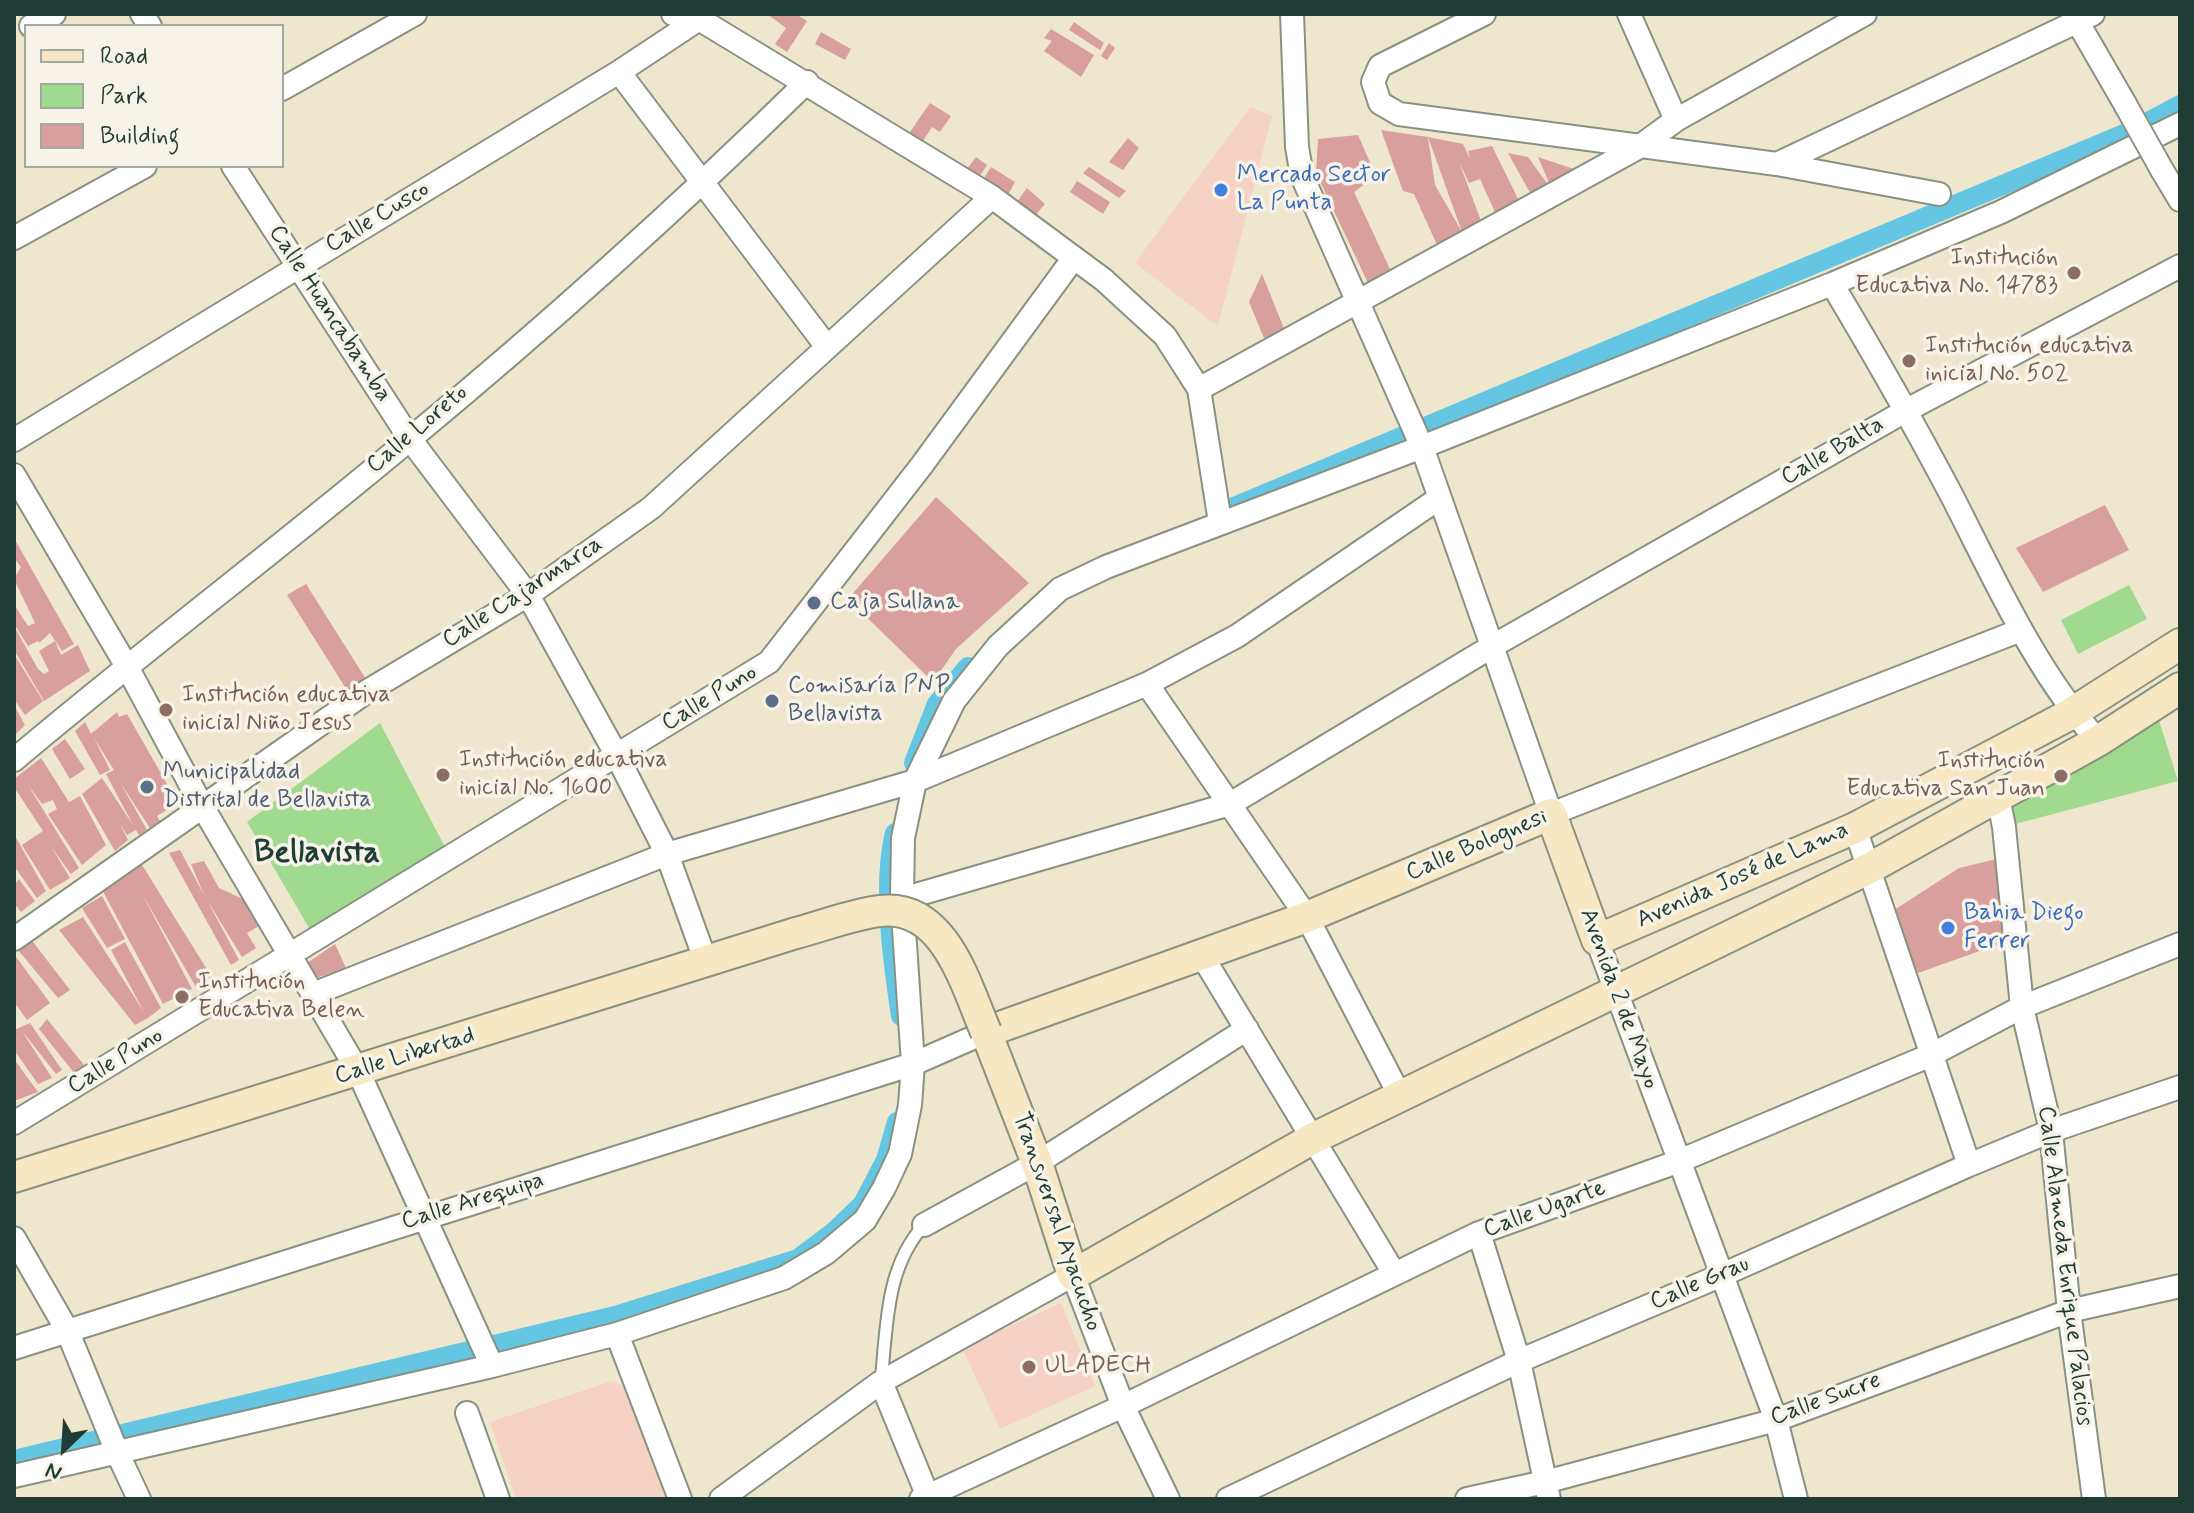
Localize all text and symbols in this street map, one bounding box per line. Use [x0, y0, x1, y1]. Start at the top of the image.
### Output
legend [24, 24, 284, 168]
text: Road [100, 41, 148, 72]
text: Park [100, 81, 148, 112]
text: Building [100, 121, 180, 152]
place label: Mercado Sector La Punta [1237, 162, 1391, 218]
street label: Calle Cusco [321, 176, 435, 260]
marker: Mercado Sector La Punta [1212, 181, 1230, 199]
street label: Calle Huancabamba [261, 220, 397, 408]
place label: Institución Educativa No. 14783 [1855, 245, 2058, 301]
marker: Institución Educativa No. 14783 [2065, 264, 2083, 282]
place label: Institución educativa inicial No. 502 [1925, 333, 2133, 389]
marker: Institución educativa inicial No. 502 [1900, 352, 1918, 370]
street label: Calle Loreto [362, 379, 474, 481]
street label: Calle Balta [1776, 411, 1890, 493]
street label: Calle Cajarmarca [438, 531, 608, 655]
place label: Caja Sullana [830, 589, 960, 617]
marker: Caja Sullana [805, 594, 823, 612]
street label: Calle Puno [657, 659, 763, 739]
place label: Comisaría PNP Bellavista [788, 673, 950, 729]
place label: Institución educativa inicial Niño Jesus [182, 682, 390, 738]
marker: Comisaría PNP Bellavista [763, 692, 781, 710]
marker: Institución educativa inicial Niño Jesus [157, 701, 175, 719]
place label: Institución educativa inicial No. 1600 [459, 747, 667, 803]
place label: Institución Educativa San Juan [1846, 748, 2045, 804]
place label: Municipalidad Distrital de Bellavista [163, 759, 372, 815]
marker: Institución educativa inicial No. 1600 [434, 766, 452, 784]
marker: Institución Educativa San Juan [2052, 767, 2070, 785]
marker: Municipalidad Distrital de Bellavista [138, 778, 156, 796]
street label: Calle Bolognesi [1402, 803, 1552, 889]
street label: Avenida José de Lama [1633, 816, 1853, 936]
district label: Bellavista [254, 835, 380, 873]
place label: Bahia Diego Ferrer [1964, 900, 2083, 956]
street label: Avenida 2 de Mayo [1572, 905, 1664, 1093]
marker: Bahia Diego Ferrer [1939, 919, 1957, 937]
place label: Institución Educativa Belen [198, 969, 364, 1025]
marker: Institución Educativa Belen [173, 988, 191, 1006]
street label: Calle Puno [63, 1022, 169, 1102]
street label: Calle Libertad [331, 1022, 479, 1092]
street label: Calle Alameda Enrique Palacios [2030, 1104, 2098, 1428]
street label: Transversal Ayacucho [1005, 1109, 1107, 1335]
street label: Calle Arequipa [398, 1167, 548, 1237]
street label: Calle Ugarte [1480, 1175, 1610, 1245]
street label: Calle Grau [1646, 1250, 1754, 1318]
place label: ULADECH [1045, 1353, 1151, 1381]
marker: ULADECH [1020, 1358, 1038, 1376]
street label: Calle Sucre [1767, 1367, 1885, 1433]
north arrow [24, 1409, 104, 1489]
text: N [41, 1455, 66, 1487]

